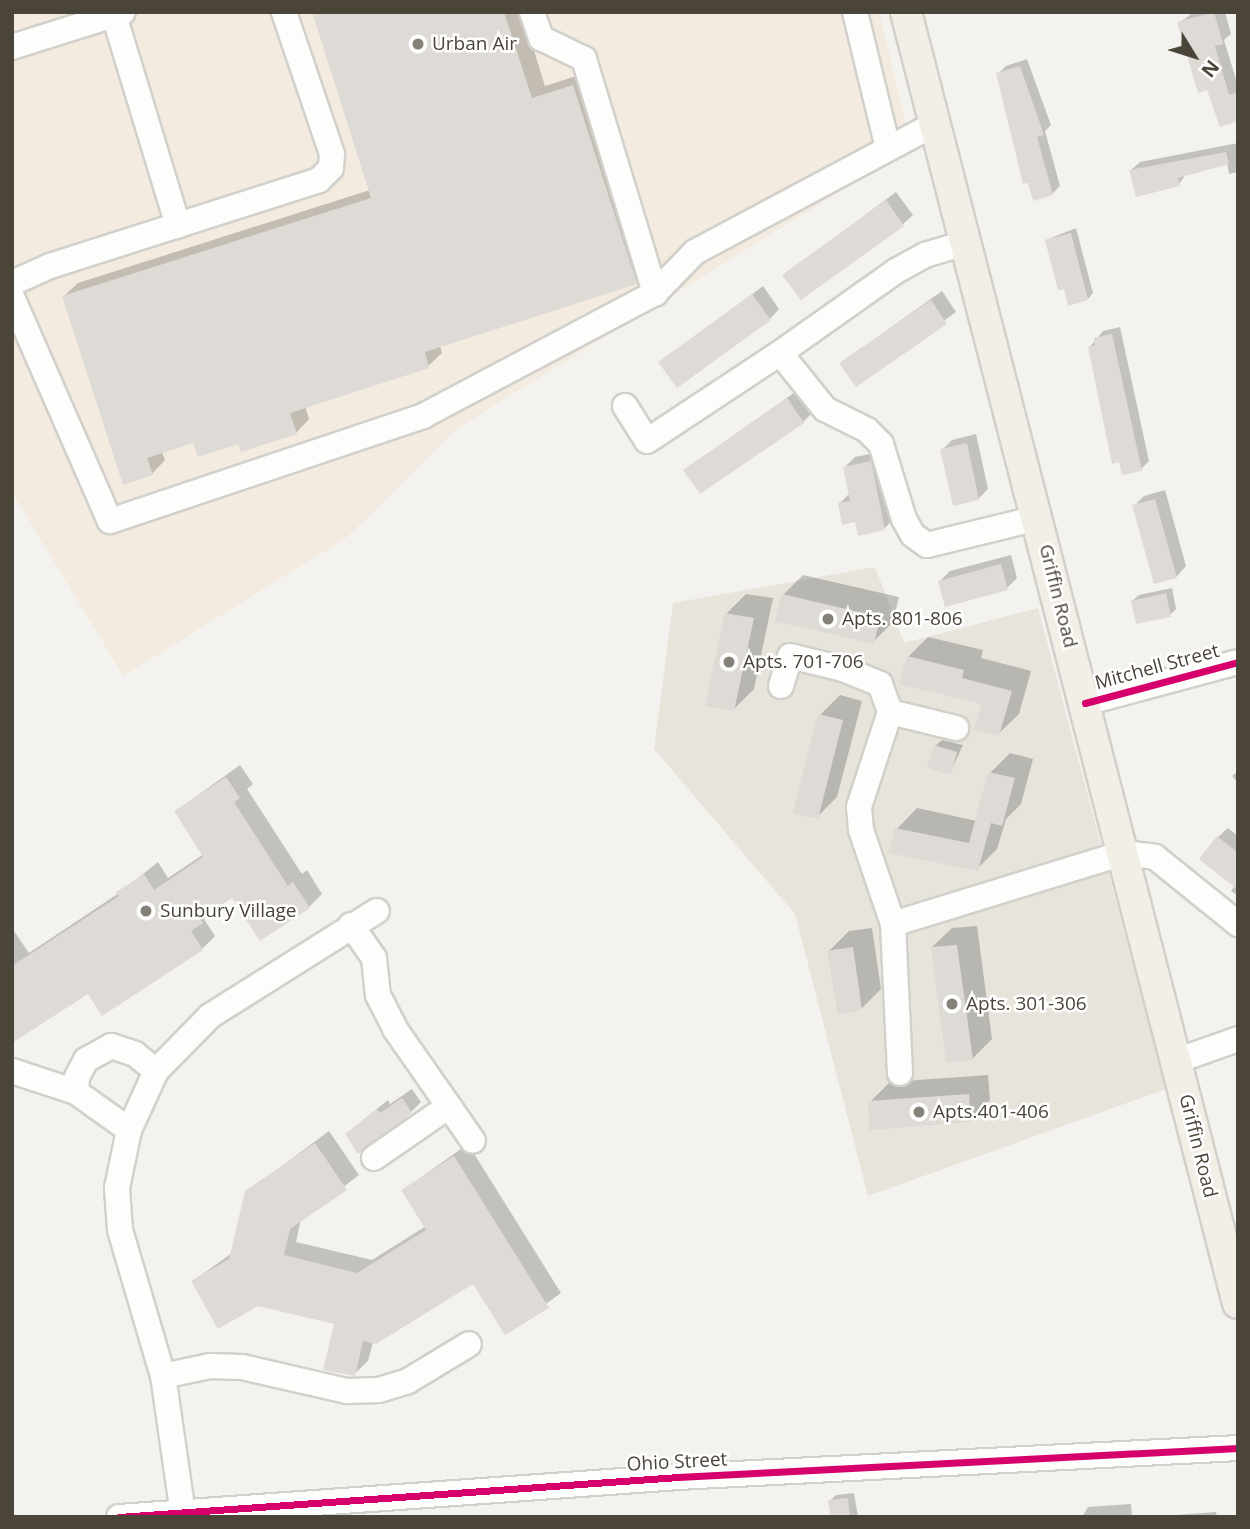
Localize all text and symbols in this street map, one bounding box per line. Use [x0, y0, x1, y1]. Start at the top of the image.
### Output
north arrow [1159, 21, 1229, 91]
place label: Urban Air [432, 33, 517, 55]
marker: Urban Air [410, 36, 426, 52]
text: N [1196, 55, 1226, 83]
street label: Griffin Road [1034, 542, 1082, 650]
place label: Apts. 801-806 [842, 608, 963, 630]
marker: Apts. 801-806 [820, 611, 836, 627]
street label: Mitchell Street [1092, 639, 1222, 695]
place label: Apts. 701-706 [743, 651, 864, 673]
marker: Apts. 701-706 [721, 654, 737, 670]
place label: Sunbury Village [160, 900, 296, 922]
marker: Sunbury Village [138, 903, 154, 919]
place label: Apts. 301-306 [966, 993, 1087, 1015]
marker: Apts. 301-306 [944, 996, 960, 1012]
street label: Griffin Road [1174, 1092, 1222, 1200]
place label: Apts.401-406 [933, 1101, 1049, 1123]
marker: Apts.401-406 [911, 1104, 927, 1120]
street label: Ohio Street [626, 1448, 728, 1476]

